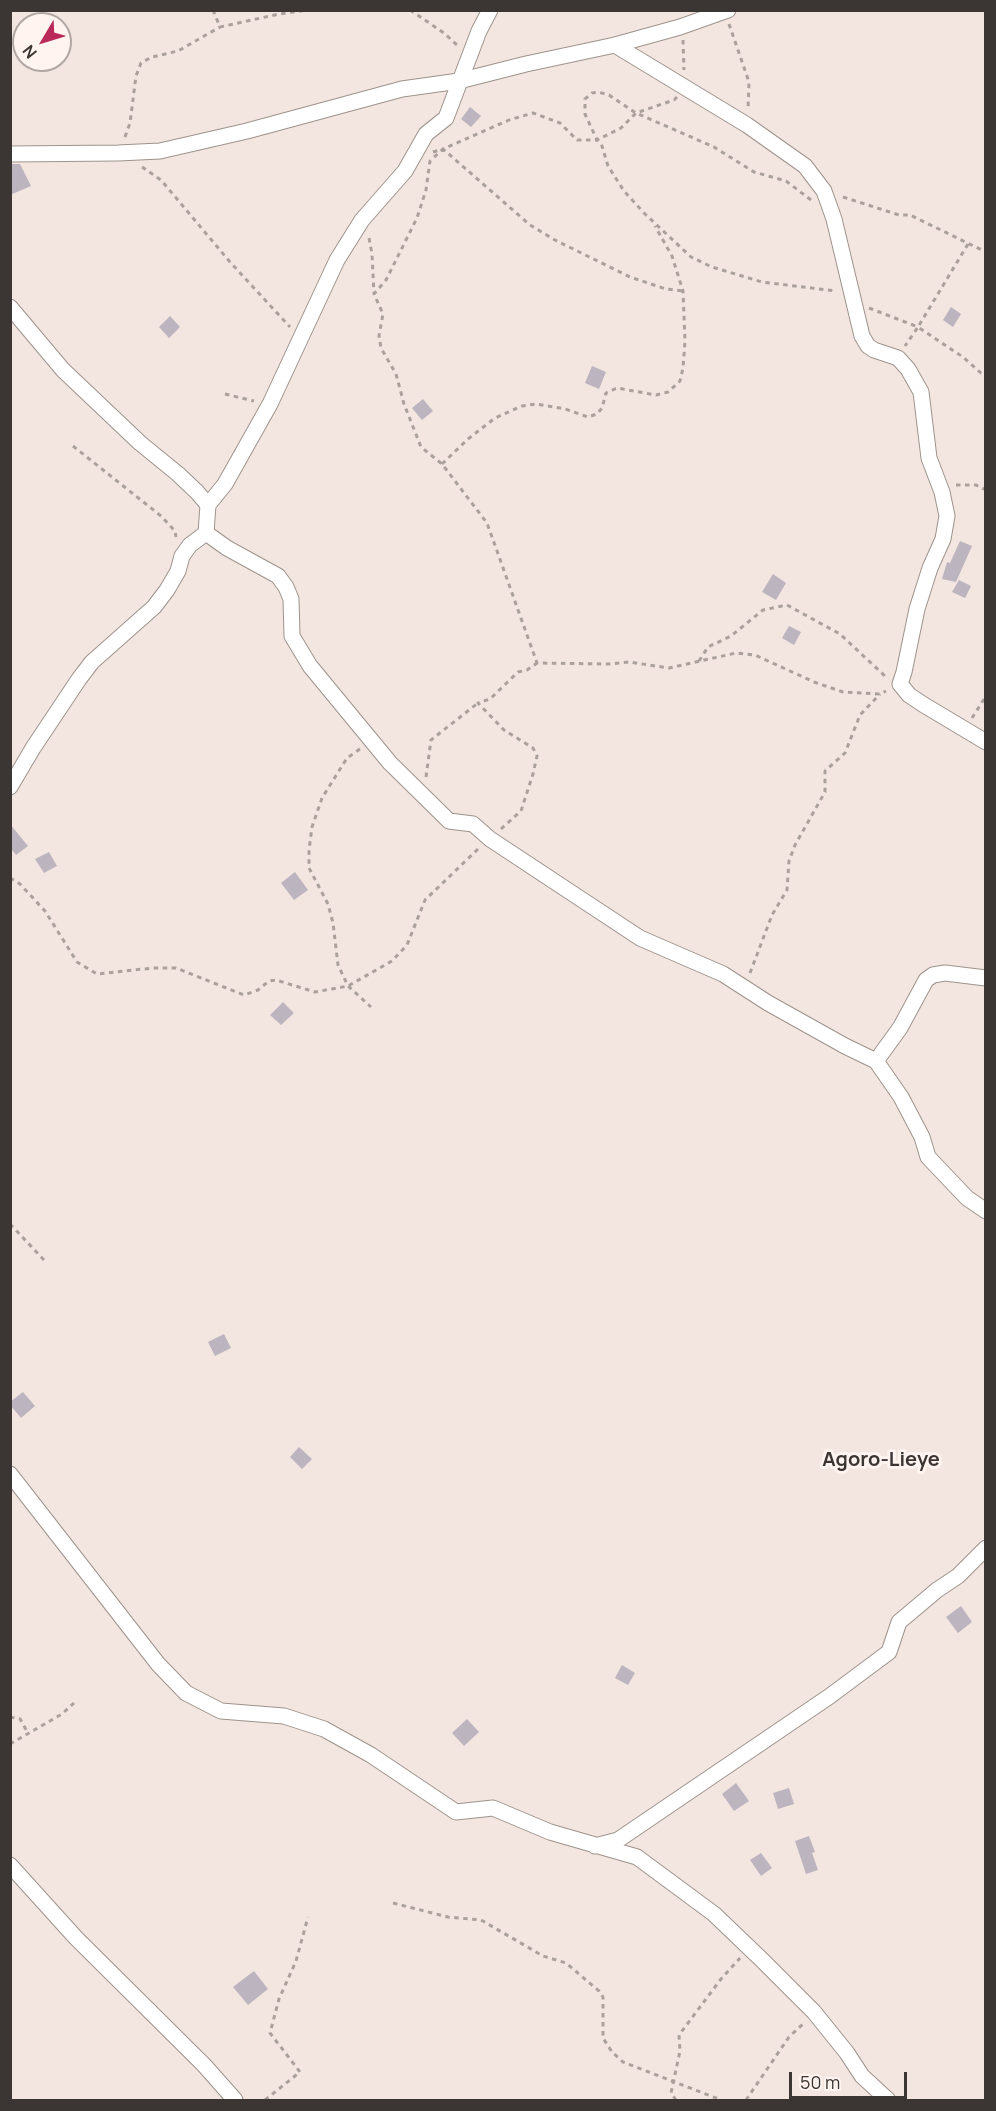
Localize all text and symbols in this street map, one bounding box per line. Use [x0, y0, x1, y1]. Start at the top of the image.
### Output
north arrow [12, 12, 72, 72]
text: N [17, 41, 42, 63]
district label: Agoro-Lieye [822, 1448, 940, 1472]
scale bar [792, 2060, 910, 2098]
text: 50 m [800, 2070, 840, 2094]

